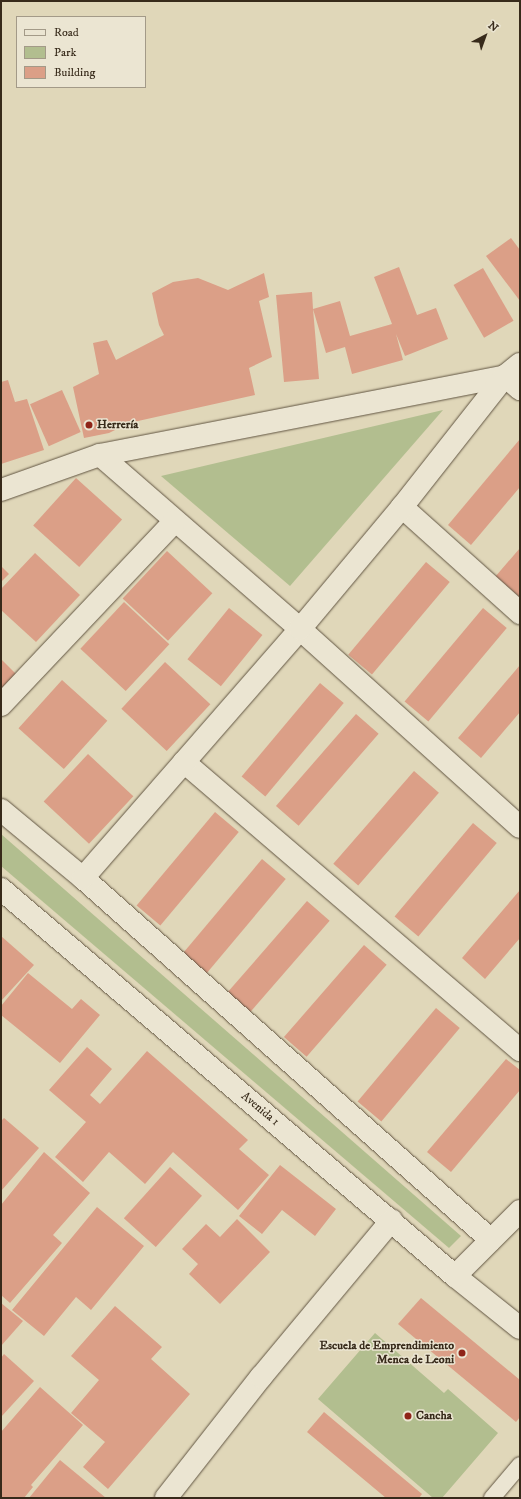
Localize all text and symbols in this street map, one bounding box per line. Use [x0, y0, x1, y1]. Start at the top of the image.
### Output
legend [16, 16, 146, 88]
north arrow [465, 16, 505, 56]
text: N [485, 19, 501, 35]
text: Road [54, 25, 79, 40]
text: Park [54, 45, 76, 60]
text: Building [54, 65, 95, 80]
place label: Herrería [97, 418, 138, 432]
marker: Herrería [84, 420, 94, 430]
street label: Avenida 1 [238, 1089, 282, 1129]
place label: Escuela de Emprendimiento Menca de Leoni [320, 1339, 454, 1367]
marker: Escuela de Emprendimiento Menca de Leoni [457, 1348, 467, 1358]
place label: Cancha [416, 1409, 452, 1423]
marker: Cancha [403, 1411, 413, 1421]

